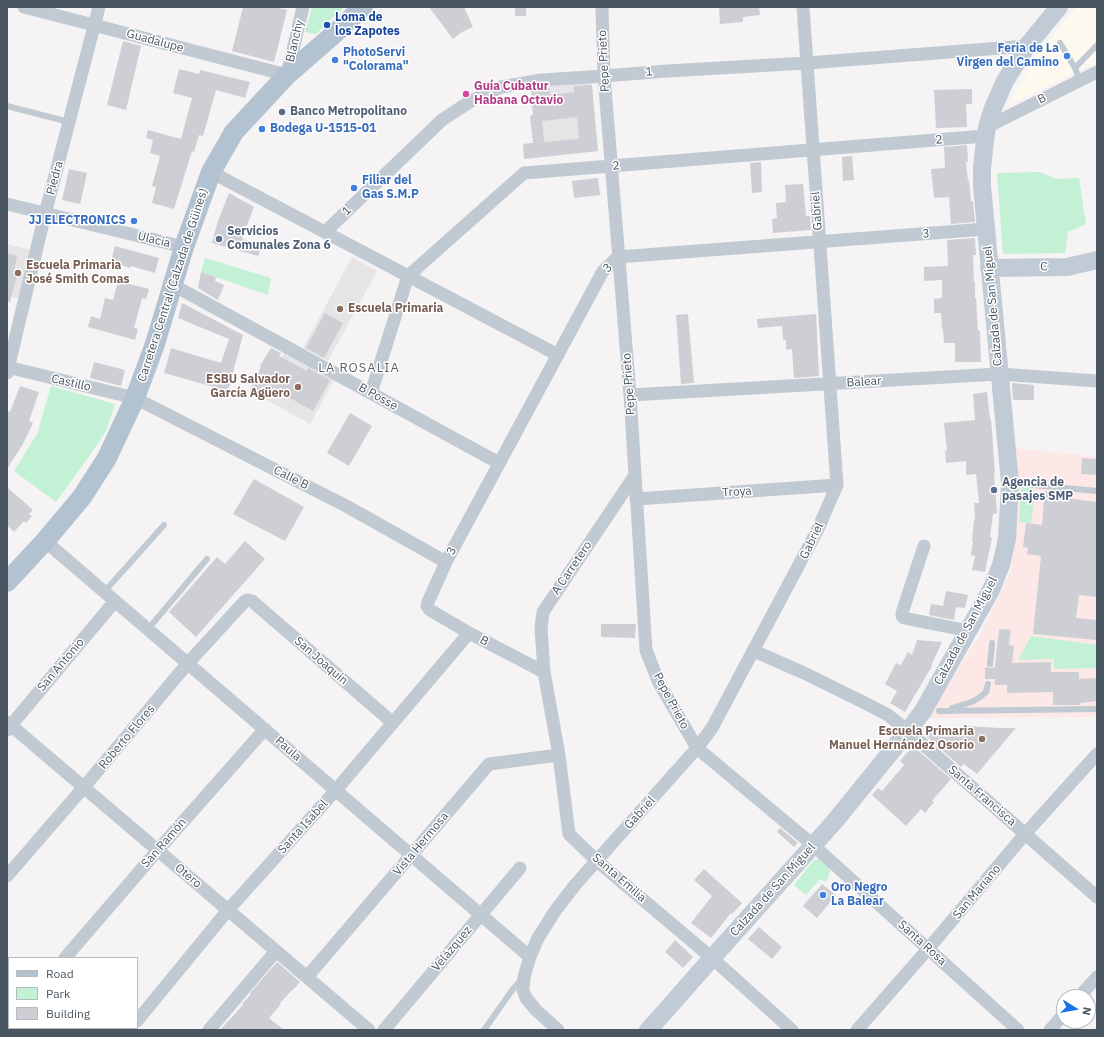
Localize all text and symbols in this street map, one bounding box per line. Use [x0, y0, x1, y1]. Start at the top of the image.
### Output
place label: Loma de los Zapotes [335, 11, 400, 39]
street label: Blanchy [283, 18, 307, 64]
marker: Loma de los Zapotes [322, 20, 332, 30]
street label: Guadalupe [125, 26, 185, 56]
street label: Pepe Prieto [595, 30, 613, 92]
place label: Feria de La Virgen del Camino [957, 42, 1059, 70]
place label: PhotoServi "Colorama" [343, 46, 409, 74]
marker: Feria de La Virgen del Camino [1062, 51, 1072, 61]
marker: PhotoServi "Colorama" [330, 55, 340, 65]
street label: 1 [645, 65, 653, 79]
place label: Guía Cubatur Habana Octavio [474, 80, 563, 108]
marker: Guía Cubatur Habana Octavio [461, 89, 471, 99]
street label: B [1035, 91, 1049, 107]
place label: Banco Metropolitano [290, 105, 407, 119]
marker: Banco Metropolitano [277, 107, 287, 117]
place label: Bodega U-1515-01 [270, 122, 376, 136]
marker: Bodega U-1515-01 [257, 124, 267, 134]
street label: 2 [935, 133, 943, 147]
street label: Piedra [44, 159, 66, 197]
street label: 2 [612, 159, 620, 173]
place label: Filiar del Gas S.M.P [362, 174, 419, 202]
marker: Filiar del Gas S.M.P [349, 183, 359, 193]
street label: Carretera Central (Calzada de Güines) [135, 186, 211, 384]
street label: Gabriel [808, 191, 826, 231]
street label: 1 [339, 203, 355, 219]
place label: JJ ELECTRONICS [28, 214, 126, 228]
marker: JJ ELECTRONICS [129, 216, 139, 226]
place label: Servicios Comunales Zona 6 [227, 225, 331, 253]
street label: 3 [922, 227, 930, 241]
street label: Ulacia [136, 229, 172, 251]
marker: Servicios Comunales Zona 6 [214, 234, 224, 244]
street label: Calzada de San Miguel [981, 245, 1005, 367]
place label: Escuela Primaria José Smith Comas [26, 259, 130, 287]
street label: 3 [600, 260, 616, 276]
street label: C [1040, 260, 1048, 274]
marker: Escuela Primaria José Smith Comas [13, 268, 23, 278]
place label: Escuela Primaria [348, 302, 443, 316]
marker: Escuela Primaria [335, 304, 345, 314]
street label: Pepe Prieto [620, 353, 638, 415]
district label: LA ROSALIA [318, 360, 400, 376]
street label: Castillo [50, 371, 92, 395]
place label: ESBU Salvador García Agüero [206, 373, 290, 401]
street label: Balear [846, 374, 882, 390]
street label: B Posse [356, 380, 400, 414]
marker: ESBU Salvador García Agüero [293, 382, 303, 392]
street label: Calle B [271, 463, 311, 493]
place label: Agencia de pasajes SMP [1002, 476, 1073, 504]
street label: Troya [722, 484, 752, 500]
marker: Agencia de pasajes SMP [989, 485, 999, 495]
street label: Gabriel [797, 520, 827, 562]
street label: A Carretero [549, 538, 595, 598]
street label: 3 [444, 544, 460, 558]
street label: Calzada de San Miguel [931, 574, 1001, 688]
street label: B [477, 633, 491, 649]
street label: San Joaquin [291, 634, 351, 688]
street label: San Antonio [35, 635, 87, 695]
street label: Pepe Prieto [650, 670, 692, 732]
street label: Roberto Flores [96, 702, 158, 772]
place label: Escuela Primaria Manuel Hernández Osorio [829, 725, 974, 753]
street label: Paula [272, 734, 304, 764]
marker: Escuela Primaria Manuel Hernández Osorio [977, 734, 987, 744]
street label: Santa Francisca [945, 763, 1019, 829]
street label: Gabriel [622, 794, 658, 832]
street label: Santa Isabel [275, 797, 331, 857]
street label: Vista Hermosa [390, 809, 452, 879]
street label: San Ramón [139, 815, 189, 871]
street label: Calzada de San Miguel [727, 840, 819, 940]
street label: Santa Emilia [589, 851, 649, 905]
street label: Otero [172, 861, 204, 891]
street label: San Mariano [950, 862, 1004, 922]
place label: Oro Negro La Balear [831, 881, 888, 909]
marker: Oro Negro La Balear [818, 890, 828, 900]
street label: Santa Rosa [895, 918, 949, 968]
street label: Velázquez [429, 923, 475, 975]
legend [8, 957, 138, 1029]
text: Road [46, 966, 74, 981]
text: Park [46, 986, 70, 1001]
north arrow [1056, 989, 1096, 1029]
text: Building [46, 1006, 90, 1021]
text: N [1079, 1006, 1094, 1016]

